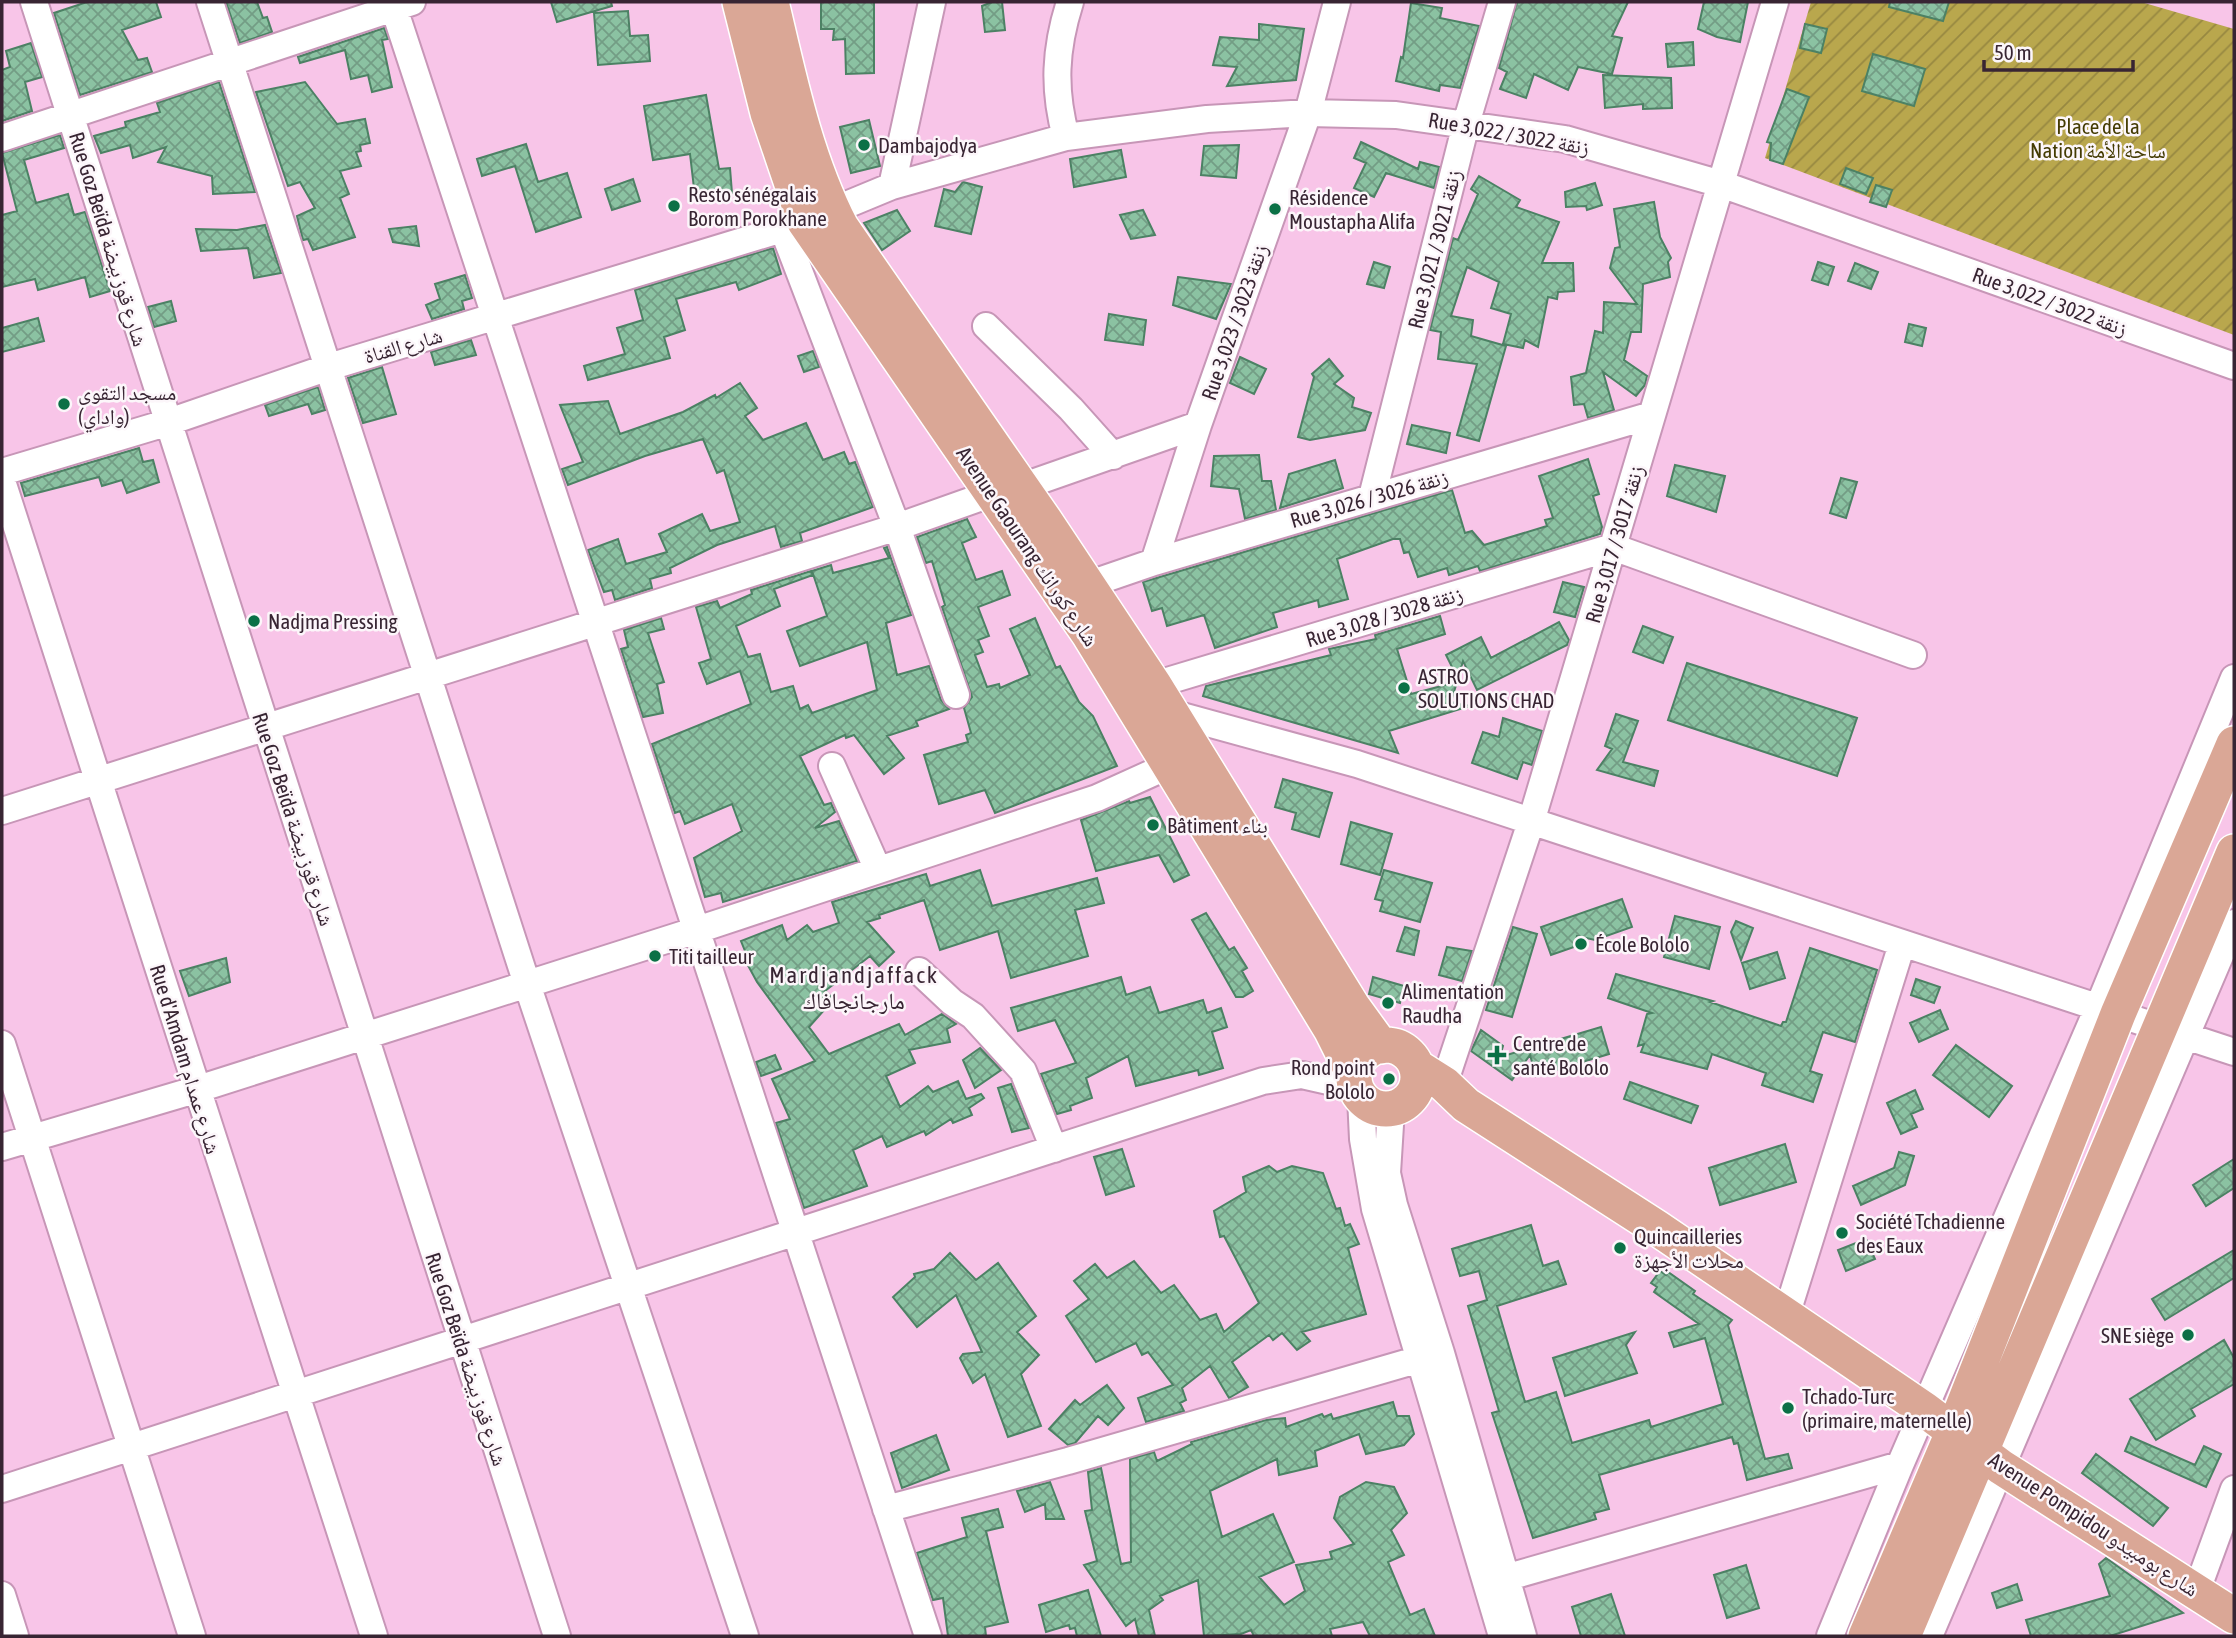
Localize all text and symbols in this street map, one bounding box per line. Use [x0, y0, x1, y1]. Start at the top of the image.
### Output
scale bar [1984, 28, 2133, 72]
text: 50 m [1994, 40, 2032, 64]
street label: Rue 3,022 / زنقة 3022 [1427, 107, 1591, 159]
park label: Place de la Nation ساحة الأمة [2030, 114, 2166, 162]
street label: Rue Goz Beïda شارع قوز بيضة [63, 129, 153, 350]
place label: Dambajodya [878, 133, 977, 157]
marker: Dambajodya [856, 137, 872, 153]
street label: Rue 3,021 / زنقة 3021 [1403, 167, 1465, 331]
place label: Resto sénégalais Borom Porokhane [688, 182, 827, 230]
place label: Résidence Moustapha Alifa [1289, 185, 1415, 233]
marker: Resto sénégalais Borom Porokhane [666, 198, 682, 214]
marker: Résidence Moustapha Alifa [1267, 201, 1283, 217]
street label: Rue 3,023 / زنقة 3023 [1196, 241, 1272, 403]
street label: Rue 3,022 / زنقة 3022 [1969, 262, 2131, 340]
street label: شارع القناة [361, 322, 445, 370]
place label: مسجد التقوى (واداي) [78, 380, 176, 433]
marker: مسجد التقوى (واداي) [56, 396, 72, 412]
street label: Avenue Gaourang شارع كورانك [951, 442, 1104, 651]
street label: Rue 3,017 / زنقة 3017 [1580, 462, 1648, 626]
street label: Rue 3,026 / زنقة 3026 [1287, 464, 1451, 532]
street label: Rue 3,028 / زنقة 3028 [1303, 581, 1465, 651]
place label: Nadjma Pressing [268, 609, 398, 633]
marker: Nadjma Pressing [246, 613, 262, 629]
place label: ASTRO SOLUTIONS CHAD [1418, 664, 1554, 712]
marker: ASTRO SOLUTIONS CHAD [1396, 680, 1412, 696]
street label: Rue Goz Beïda شارع قوز بيضة [246, 709, 340, 929]
place label: Bâtiment بناء [1167, 813, 1268, 838]
marker: Bâtiment بناء [1145, 817, 1161, 833]
place label: École Bololo [1595, 932, 1690, 956]
marker: École Bololo [1573, 936, 1589, 952]
place label: Titi tailleur [669, 944, 755, 968]
marker: Titi tailleur [647, 948, 663, 964]
street label: Rue d'Amdam شارع عمدام [143, 961, 226, 1158]
district label: Mardjandjaffack مارجانجافاك [769, 962, 939, 1014]
place label: Alimentation Raudha [1402, 979, 1504, 1027]
marker: Alimentation Raudha [1380, 995, 1396, 1011]
place label: Centre de santé Bololo [1513, 1031, 1609, 1079]
marker: Centre de santé Bololo [1487, 1045, 1507, 1065]
place label: Rond point Bololo [1291, 1055, 1375, 1103]
marker: Rond point Bololo [1381, 1071, 1397, 1087]
place label: Société Tchadienne des Eaux [1856, 1209, 2005, 1257]
place label: Quincailleries محلات الأجهزة [1634, 1224, 1744, 1273]
marker: Société Tchadienne des Eaux [1834, 1225, 1850, 1241]
marker: Quincailleries محلات الأجهزة [1612, 1240, 1628, 1256]
street label: Rue Goz Beïda شارع قوز بيضة [419, 1249, 513, 1469]
place label: SNE siège [2101, 1323, 2174, 1347]
marker: SNE siège [2180, 1327, 2196, 1343]
place label: Tchado-Turc (primaire, maternelle) [1802, 1384, 1972, 1432]
marker: Tchado-Turc (primaire, maternelle) [1780, 1400, 1796, 1416]
street label: Avenue Pompidou شارع بومبيدو [1984, 1447, 2203, 1603]

